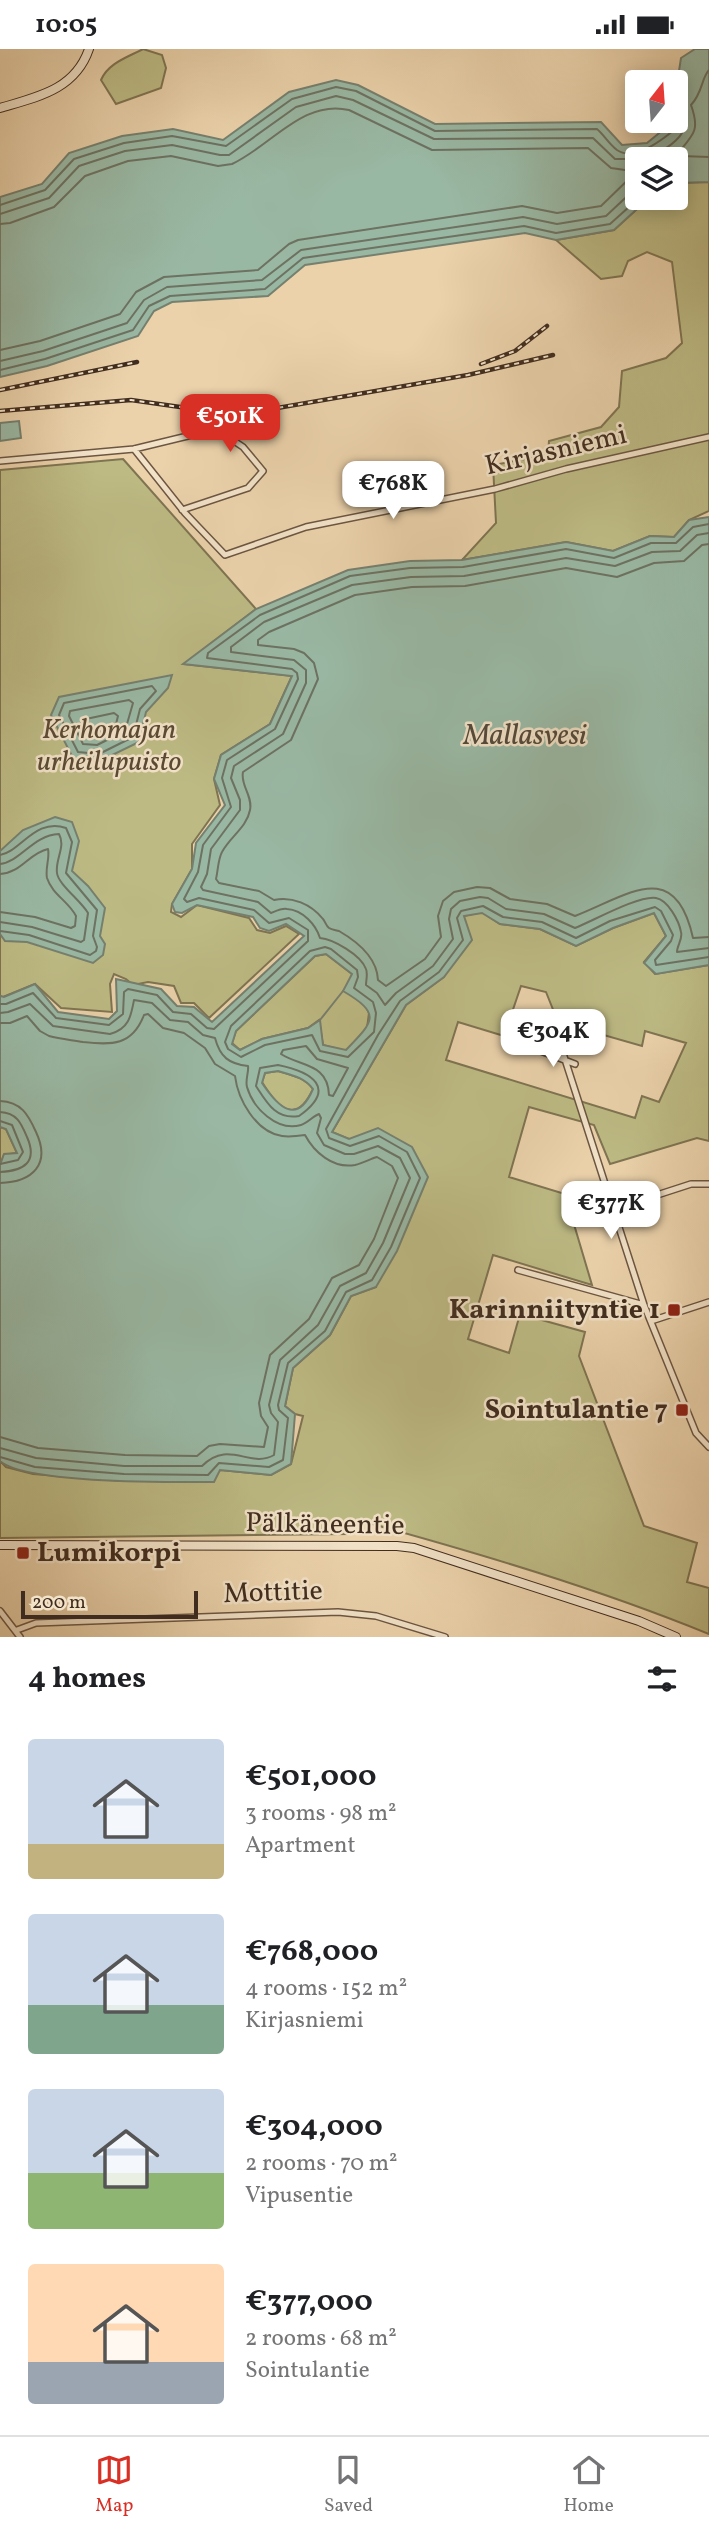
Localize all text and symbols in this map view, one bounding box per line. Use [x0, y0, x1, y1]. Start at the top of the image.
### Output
text: 10:05 [35, 7, 97, 43]
north arrow [625, 70, 688, 133]
map controls [625, 70, 688, 210]
button: layers [625, 147, 688, 210]
pin: €501K [181, 395, 279, 454]
text: €501K [196, 401, 264, 433]
street label: Kirjasniemi [481, 416, 631, 486]
pin: €768K [344, 461, 442, 521]
text: €768K [358, 468, 428, 500]
park label: Kerhomajan urheilupuisto [37, 711, 181, 782]
water label: Mallasvesi [463, 715, 587, 757]
pin: €304K [504, 1009, 602, 1069]
text: €304K [517, 1016, 589, 1048]
pin: €377K [562, 1181, 660, 1241]
text: €377K [577, 1188, 645, 1220]
place label: Karinniityntie 1 [449, 1291, 660, 1330]
marker: Karinniityntie 1 [666, 1302, 682, 1318]
place label: Sointulantie 7 [484, 1391, 668, 1430]
marker: Sointulantie 7 [674, 1402, 690, 1418]
street label: Pälkäneentie [245, 1504, 405, 1546]
place label: Lumikorpi [37, 1534, 181, 1573]
marker: Lumikorpi [15, 1545, 31, 1561]
street label: Mottitie [222, 1572, 324, 1614]
scale bar [21, 1588, 198, 1620]
text: 200 m [32, 1590, 86, 1616]
text: 4 homes [28, 1658, 146, 1700]
icon: filters [643, 1660, 681, 1698]
text: €501,000 [245, 1756, 376, 1798]
icon: home [84, 1767, 168, 1851]
text: 3 rooms · 98 m² [245, 1798, 397, 1830]
text: Apartment [245, 1830, 356, 1862]
text: €768,000 [245, 1931, 378, 1973]
icon: home [84, 1942, 168, 2026]
text: 4 rooms · 152 m² [245, 1973, 407, 2005]
text: Kirjasniemi [245, 2005, 364, 2037]
text: €304,000 [245, 2106, 383, 2148]
icon: home [84, 2117, 168, 2201]
text: 2 rooms · 70 m² [245, 2148, 398, 2180]
text: Vipusentie [245, 2180, 353, 2212]
text: €377,000 [245, 2281, 373, 2323]
icon: home [84, 2292, 168, 2376]
text: 2 rooms · 68 m² [245, 2323, 397, 2355]
text: Sointulantie [245, 2355, 370, 2387]
tab: Map [95, 2451, 133, 2519]
tab: Saved [324, 2451, 373, 2519]
tab: Home [563, 2451, 614, 2519]

